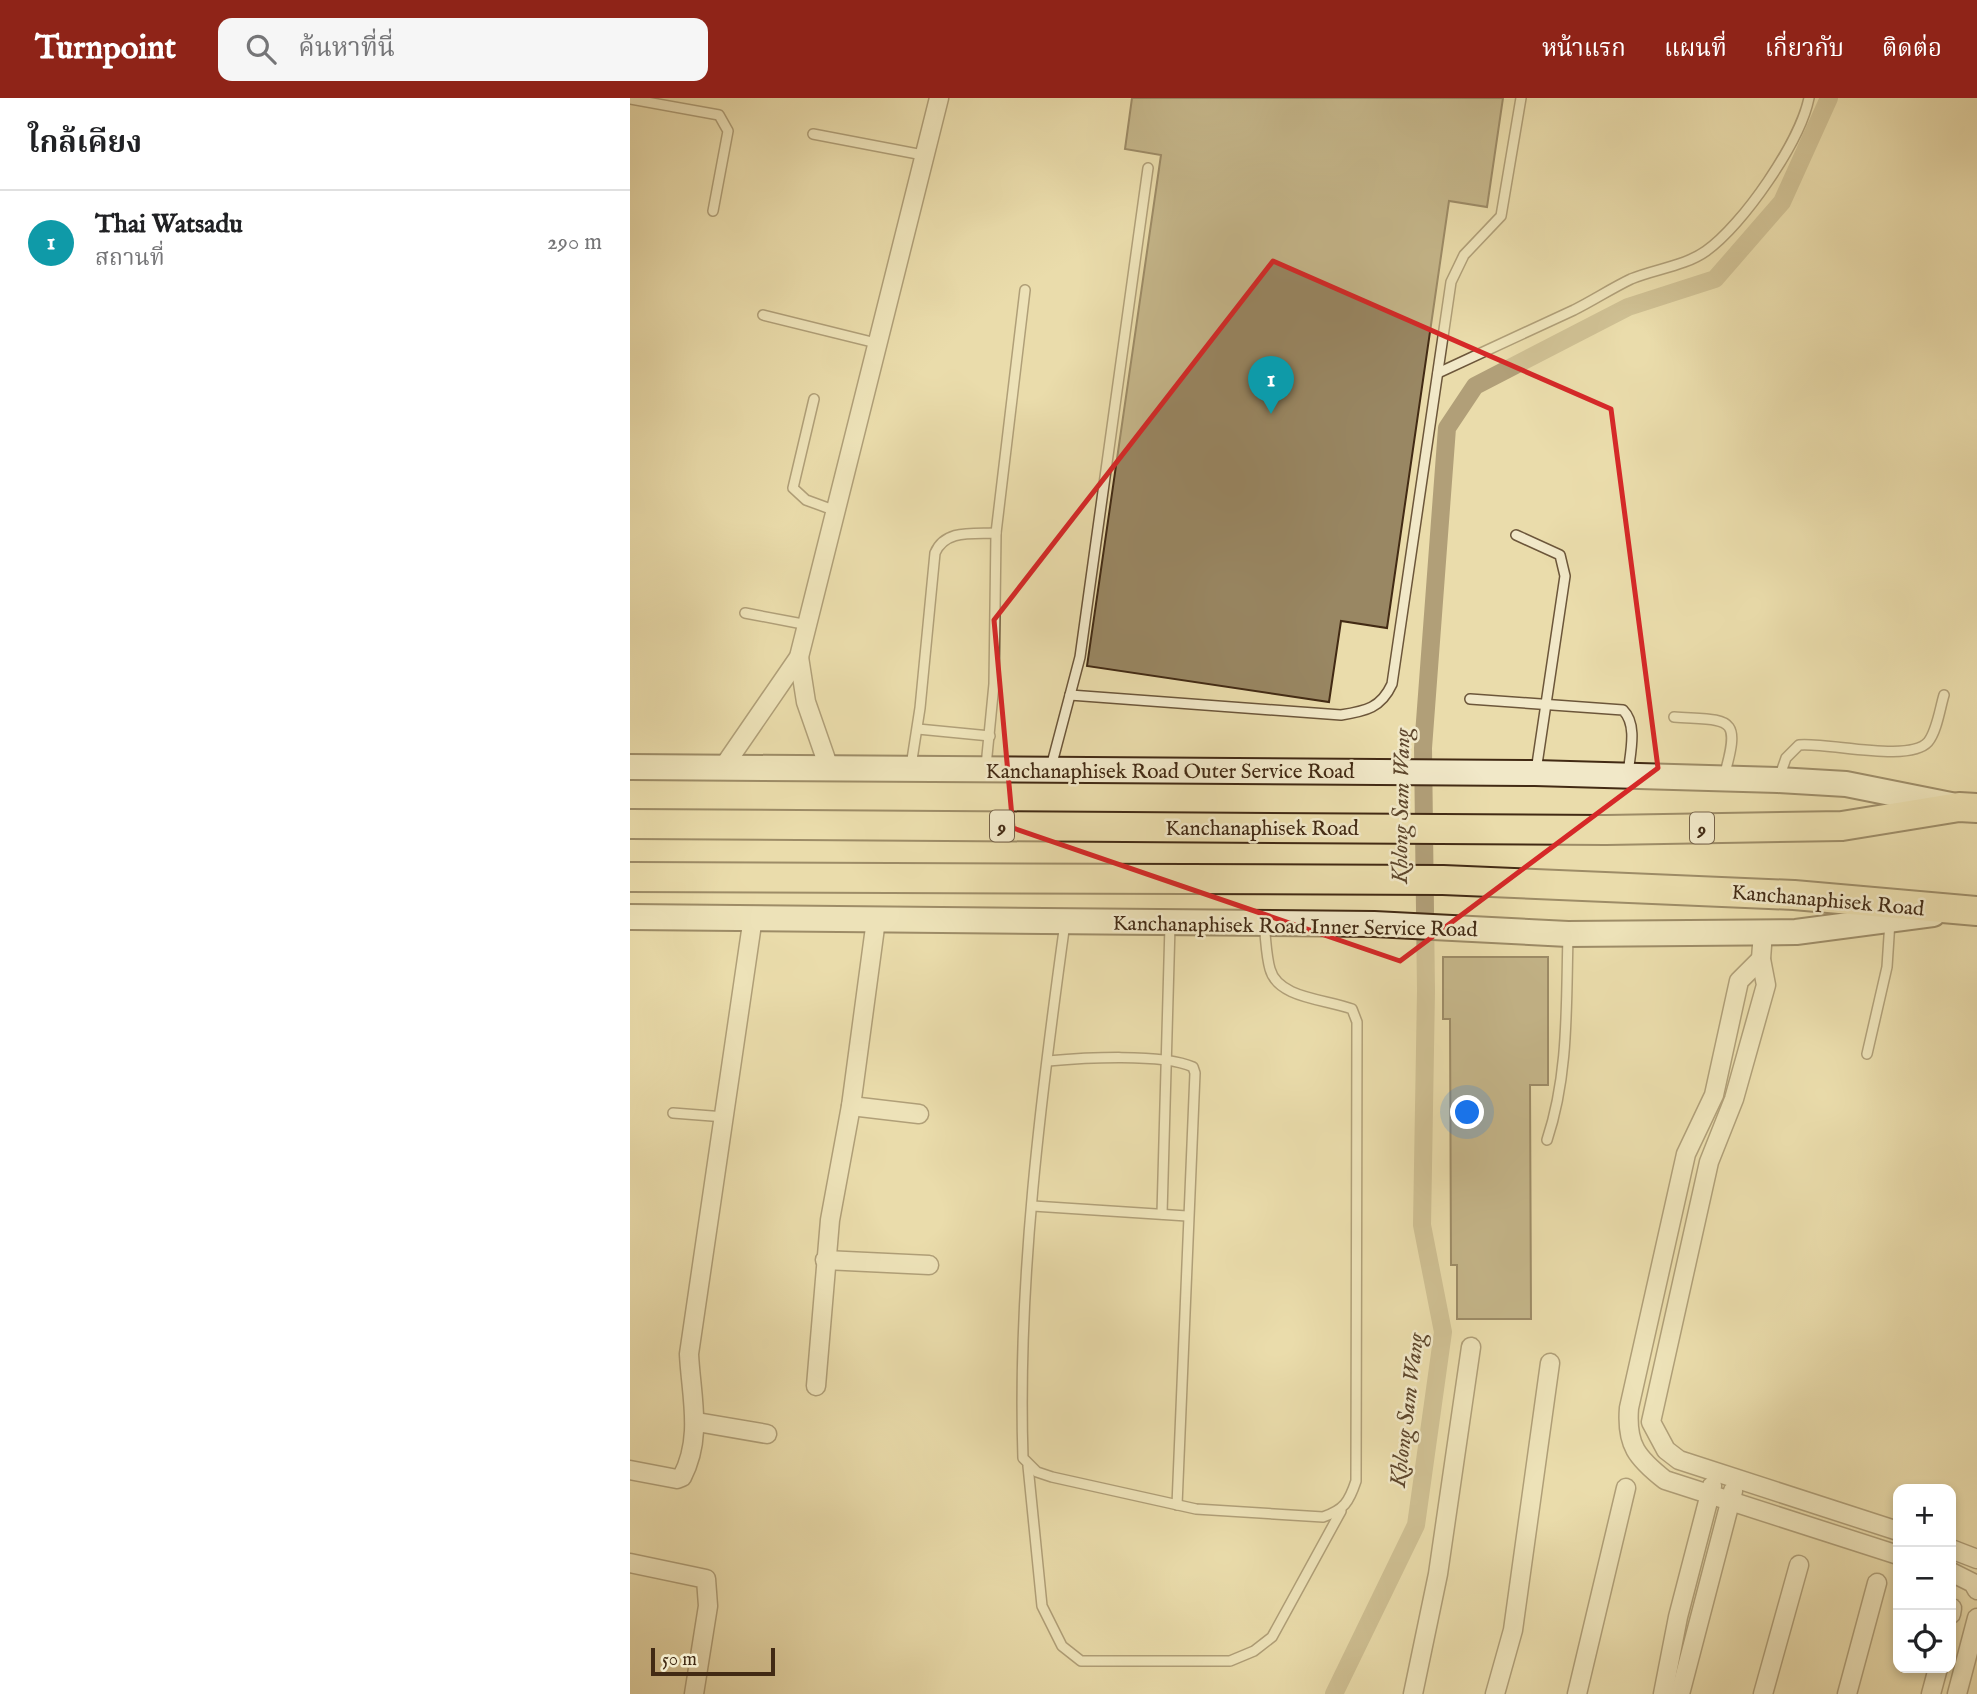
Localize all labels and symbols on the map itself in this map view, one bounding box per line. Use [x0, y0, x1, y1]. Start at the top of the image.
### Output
pin: 1 [1248, 356, 1294, 414]
water label: Khlong Sam Wang [1386, 727, 1418, 885]
street label: Kanchanaphisek Road Outer Service Road [985, 759, 1355, 786]
road number: 9 [990, 810, 1014, 842]
road number: 9 [1690, 813, 1714, 844]
street label: Kanchanaphisek Road [1165, 816, 1359, 843]
street label: Kanchanaphisek Road [1730, 880, 1926, 923]
street label: Kanchanaphisek Road Inner Service Road [1112, 911, 1478, 944]
your location [1450, 1095, 1484, 1129]
water label: Khlong Sam Wang [1384, 1330, 1432, 1490]
scale bar [651, 1645, 775, 1677]

